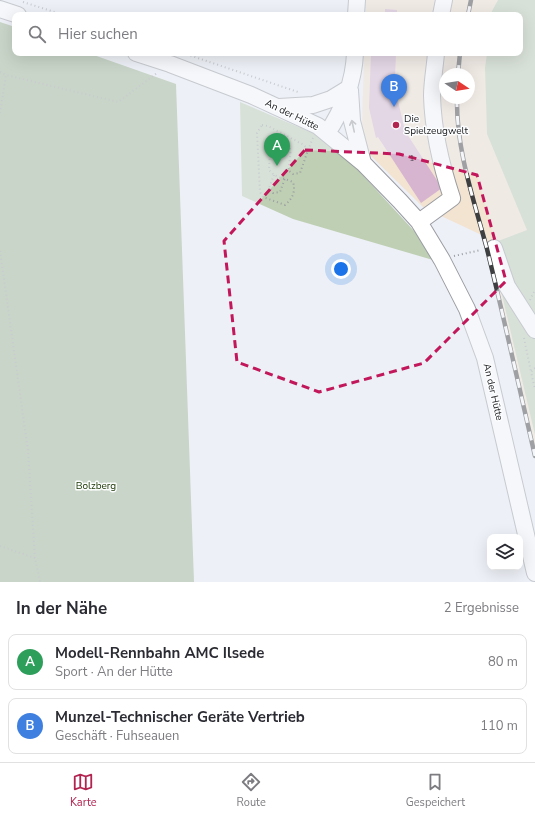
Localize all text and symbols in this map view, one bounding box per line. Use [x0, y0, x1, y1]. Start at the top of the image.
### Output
search box [12, 12, 523, 56]
icon: search [26, 23, 48, 45]
text: Hier suchen [58, 24, 138, 44]
north arrow [439, 68, 475, 104]
pin: B [381, 74, 407, 107]
street label: An der Hütte [263, 96, 321, 134]
place label: Die Spielzeugwelt [404, 112, 468, 138]
one-way arrow [349, 120, 357, 133]
marker: Die Spielzeugwelt [391, 120, 401, 130]
pin: A [264, 133, 290, 166]
house number: 1 [410, 153, 415, 164]
your location [331, 259, 351, 279]
street label: An der Hütte [480, 362, 506, 422]
park label: Bolzberg [76, 479, 116, 493]
map controls [487, 534, 523, 570]
button: layers [487, 534, 523, 570]
text: In der Nähe [16, 597, 107, 620]
text: 2 Ergebnisse [444, 599, 519, 617]
text: Modell-Rennbahn AMC Ilsede [55, 643, 264, 663]
text: A [25, 653, 35, 671]
text: 80 m [488, 653, 518, 671]
text: Sport · An der Hütte [55, 663, 173, 681]
text: Munzel-Technischer Geräte Vertrieb [55, 707, 305, 727]
text: B [26, 717, 34, 735]
text: 110 m [480, 717, 518, 735]
text: Geschäft · Fuhseauen [55, 727, 179, 745]
tab: Karte [70, 771, 97, 810]
tab: Route [237, 771, 266, 810]
tab: Gespeichert [406, 771, 465, 810]

